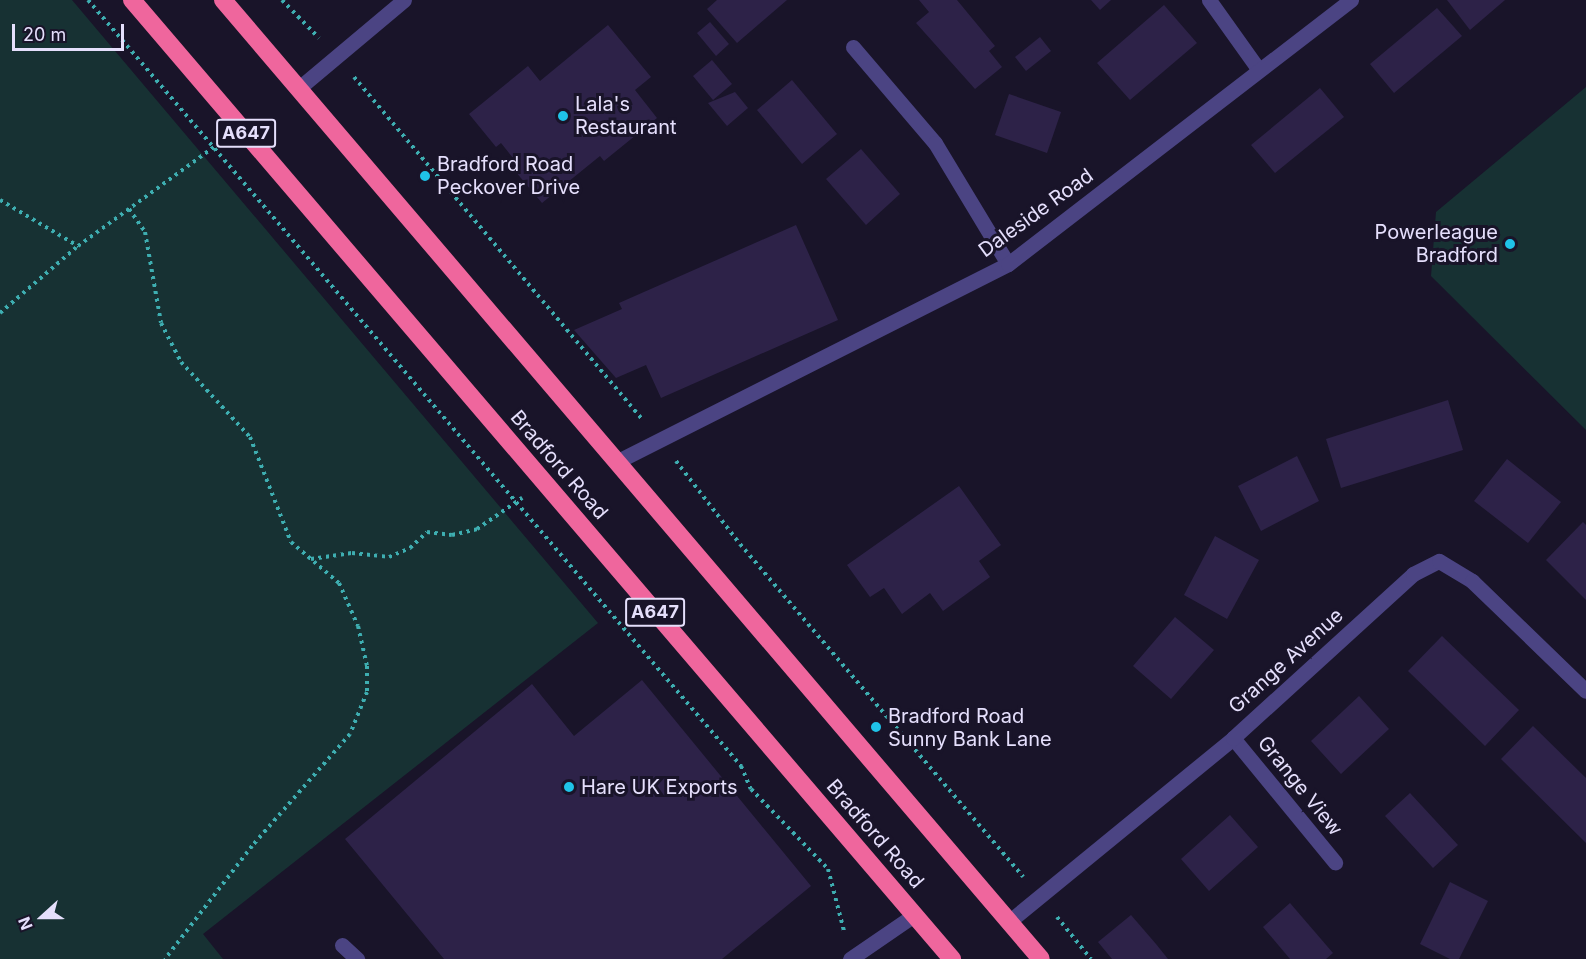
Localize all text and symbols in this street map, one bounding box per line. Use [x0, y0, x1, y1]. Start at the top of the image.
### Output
scale bar [15, 12, 128, 50]
text: 20 m [23, 24, 66, 45]
place label: Lala's Restaurant [575, 92, 677, 139]
marker: Lala's Restaurant [556, 109, 570, 123]
road number: A647 [216, 118, 276, 148]
place label: Bradford Road Peckover Drive [437, 152, 580, 199]
street label: Daleside Road [974, 164, 1098, 262]
marker: Bradford Road Peckover Drive [418, 169, 432, 183]
place label: Powerleague Bradford [1375, 220, 1498, 267]
marker: Powerleague Bradford [1503, 237, 1517, 251]
street label: Bradford Road [505, 406, 613, 524]
road number: A647 [625, 597, 685, 627]
street label: Grange Avenue [1224, 603, 1348, 719]
place label: Bradford Road Sunny Bank Lane [888, 704, 1052, 751]
marker: Bradford Road Sunny Bank Lane [869, 720, 883, 734]
street label: Grange View [1252, 731, 1348, 841]
place label: Hare UK Exports [581, 775, 737, 799]
street label: Bradford Road [821, 775, 929, 893]
marker: Hare UK Exports [562, 780, 576, 794]
north arrow [12, 887, 72, 947]
text: N [14, 914, 37, 933]

